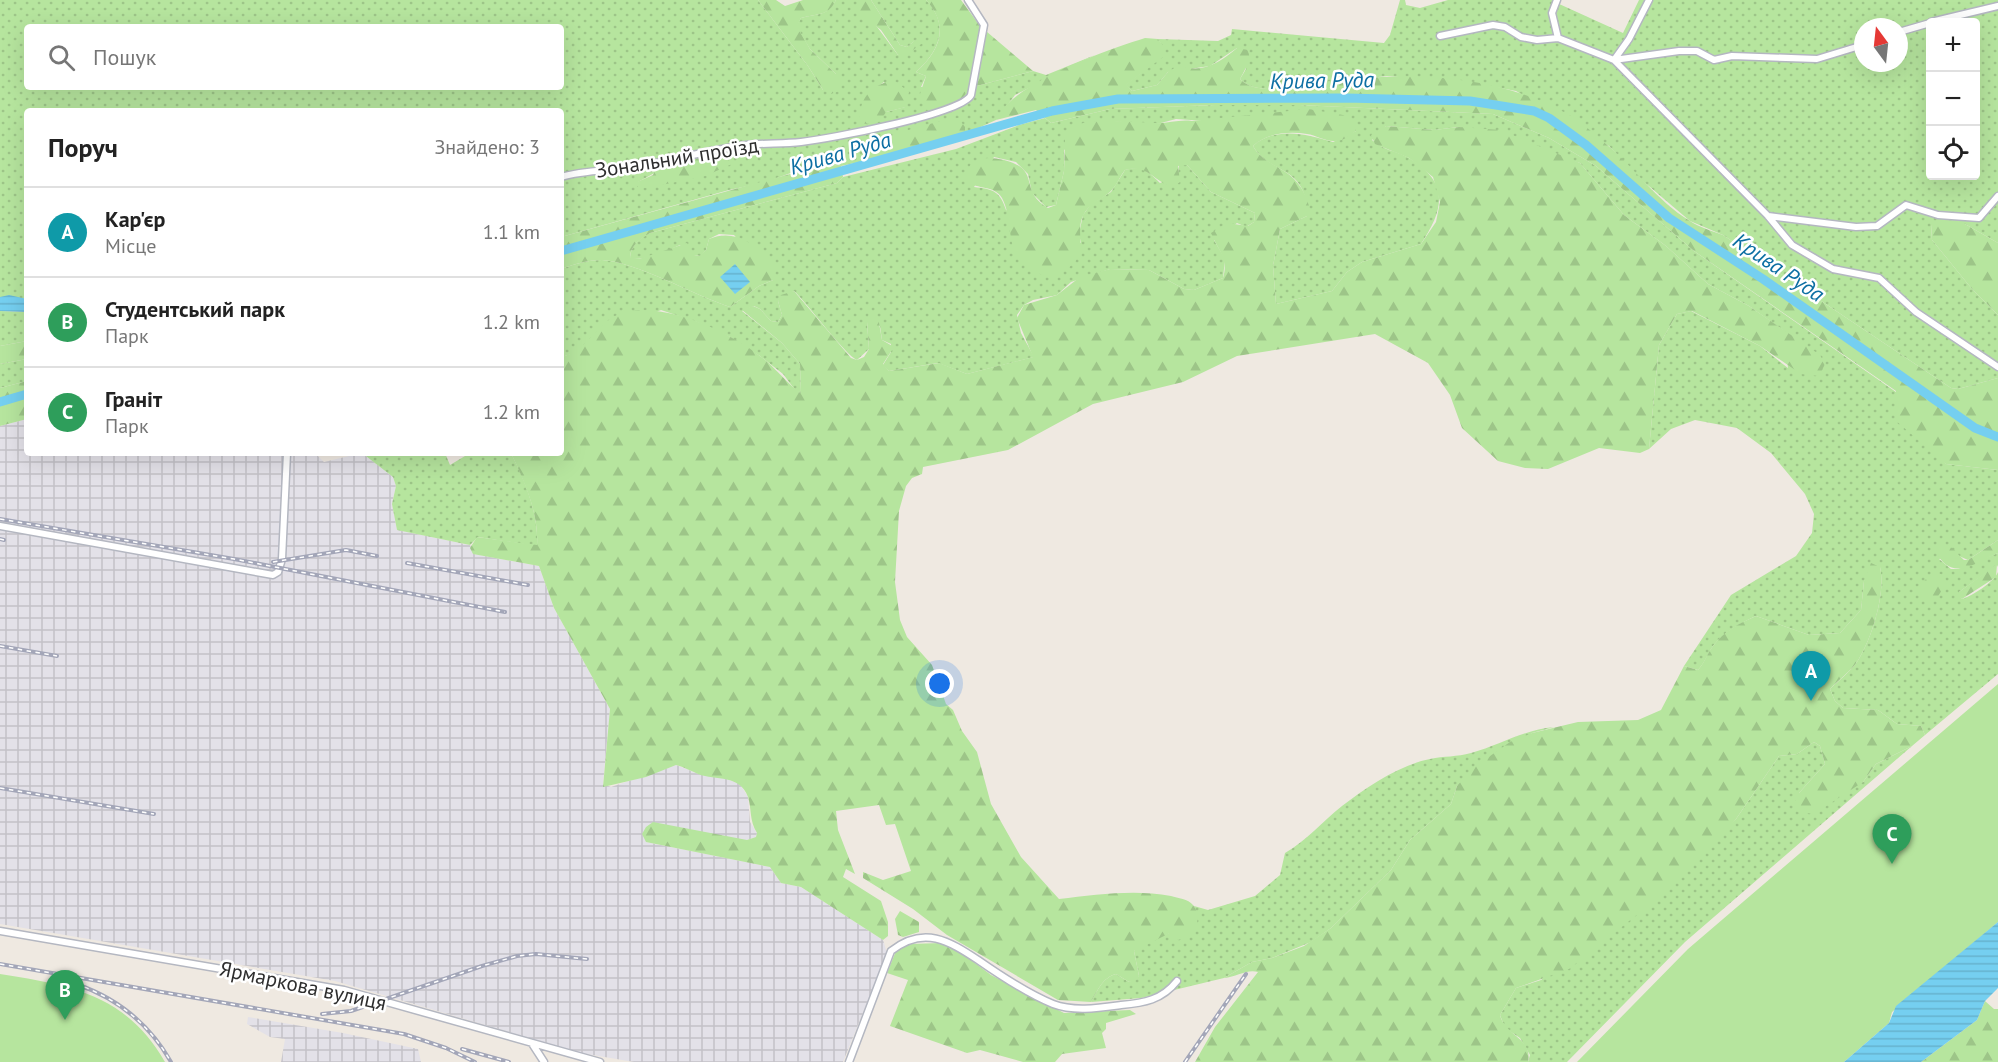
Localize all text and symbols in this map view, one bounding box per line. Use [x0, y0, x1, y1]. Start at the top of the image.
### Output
north arrow [1854, 18, 1908, 72]
map controls [1926, 18, 1980, 180]
button: + [1926, 18, 1980, 72]
search box [24, 24, 564, 90]
icon: search [45, 41, 78, 74]
text: Пошук [93, 43, 156, 71]
water label: Крива Руда [1270, 65, 1375, 95]
button: − [1926, 72, 1980, 126]
water label: Крива Руда [786, 125, 894, 181]
button: locate [1926, 126, 1980, 180]
text: Поруч [48, 131, 118, 164]
street label: Зональний проїзд [593, 131, 760, 184]
text: Знайдено: 3 [434, 134, 540, 160]
text: Кар'єр [105, 205, 165, 233]
text: A [61, 219, 74, 245]
text: 1.1 km [483, 219, 540, 245]
water label: Крива Руда [1728, 226, 1830, 308]
text: Місце [105, 233, 156, 259]
text: Студентський парк [105, 295, 285, 323]
text: B [62, 309, 73, 335]
text: 1.2 km [483, 309, 540, 335]
text: Парк [105, 323, 148, 349]
text: Граніт [105, 385, 162, 413]
text: C [62, 399, 73, 425]
text: 1.2 km [483, 399, 540, 425]
text: Парк [105, 413, 148, 439]
pin: A [1792, 652, 1830, 701]
your location [925, 669, 954, 698]
pin: C [1872, 814, 1912, 864]
street label: Ярмаркова вулиця [217, 955, 389, 1016]
pin: B [46, 970, 84, 1020]

